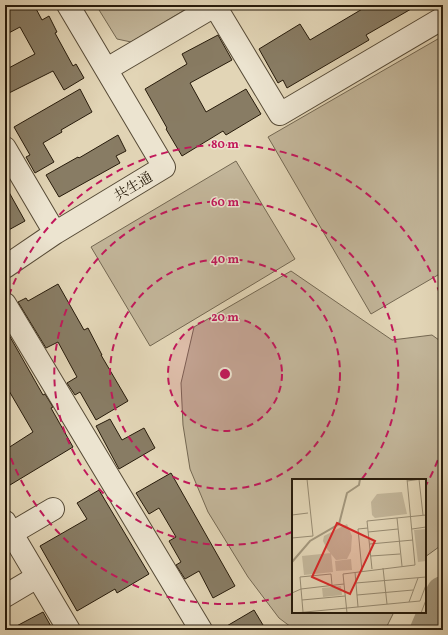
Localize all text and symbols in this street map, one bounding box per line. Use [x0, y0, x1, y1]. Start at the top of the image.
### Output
text: 80 m [211, 137, 239, 153]
street label: 共生通 [111, 168, 157, 206]
text: 60 m [211, 195, 239, 211]
text: 40 m [211, 252, 240, 268]
text: 20 m [211, 310, 239, 326]
centre of rings [218, 367, 232, 381]
inset map [292, 479, 426, 613]

